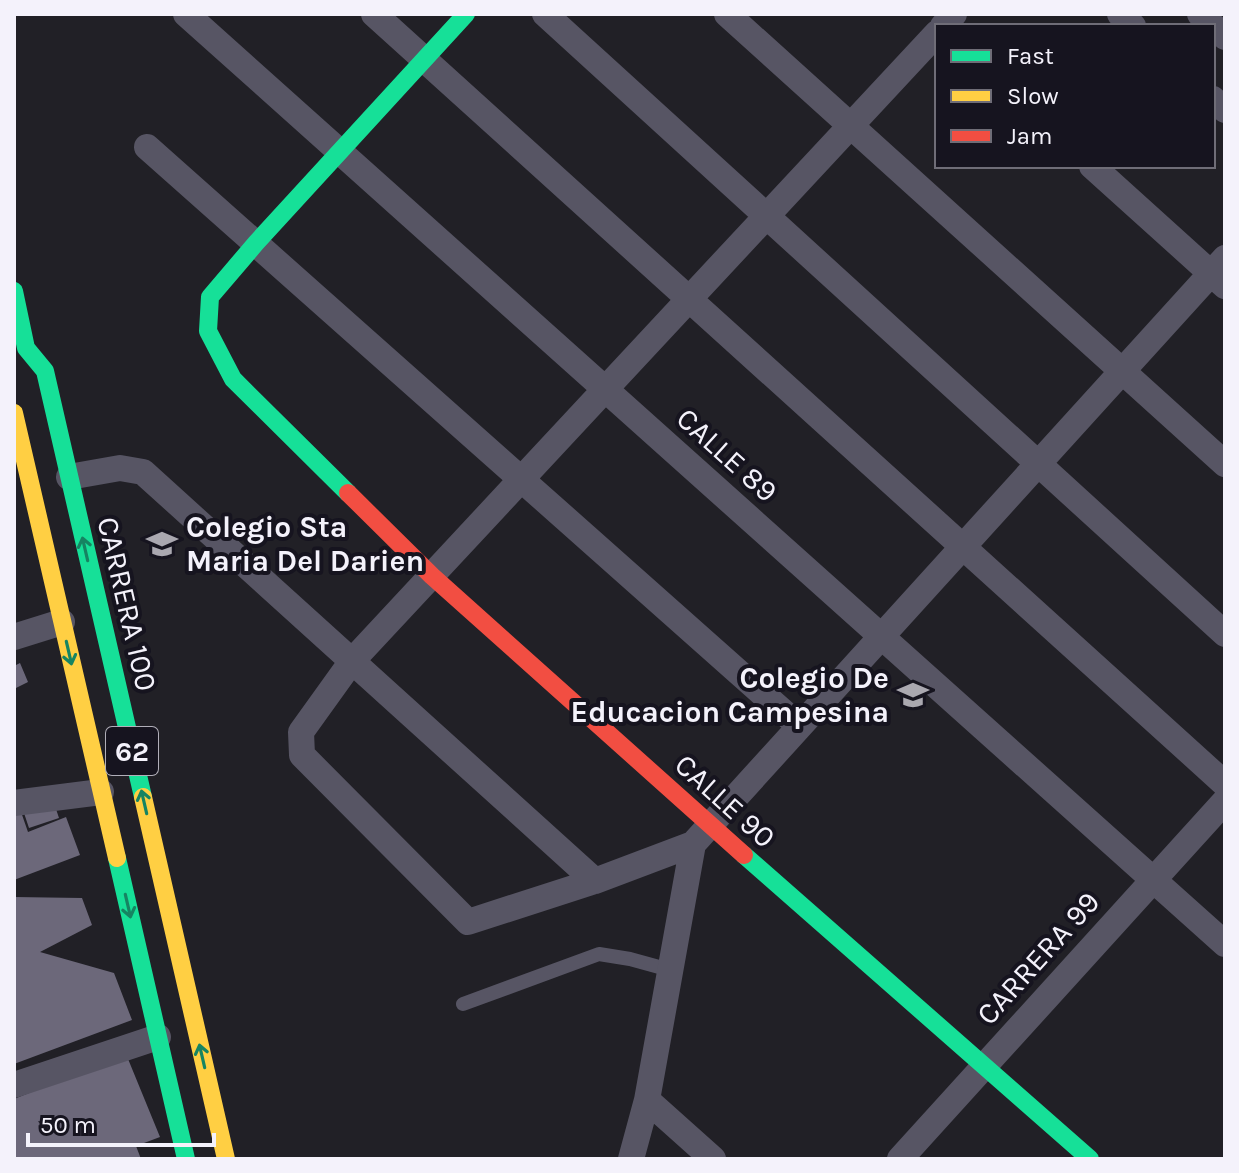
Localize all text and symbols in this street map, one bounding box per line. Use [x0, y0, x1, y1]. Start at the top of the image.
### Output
legend [935, 24, 1215, 168]
text: Fast [1007, 42, 1054, 70]
text: Slow [1007, 82, 1059, 110]
text: Jam [1007, 122, 1052, 150]
street label: CALLE 89 [669, 400, 785, 510]
place label: Colegio Sta Maria Del Darien [186, 509, 424, 579]
street label: CARRERA 100 [89, 513, 165, 695]
school or university icon: Colegio Sta Maria Del Darien [145, 527, 179, 561]
one-way arrow [77, 537, 92, 562]
one-way arrow [62, 640, 77, 665]
place label: Colegio De Educacion Campesina [571, 660, 889, 730]
school or university icon: Colegio De Educacion Campesina [896, 678, 930, 712]
road number: 62 [106, 727, 158, 775]
street label: CALLE 90 [667, 747, 783, 855]
one-way arrow [136, 790, 151, 816]
street label: CARRERA 99 [969, 884, 1107, 1032]
one-way arrow [121, 893, 136, 919]
one-way arrow [194, 1043, 209, 1069]
scale bar [28, 1097, 214, 1147]
text: 50 m [40, 1111, 96, 1139]

